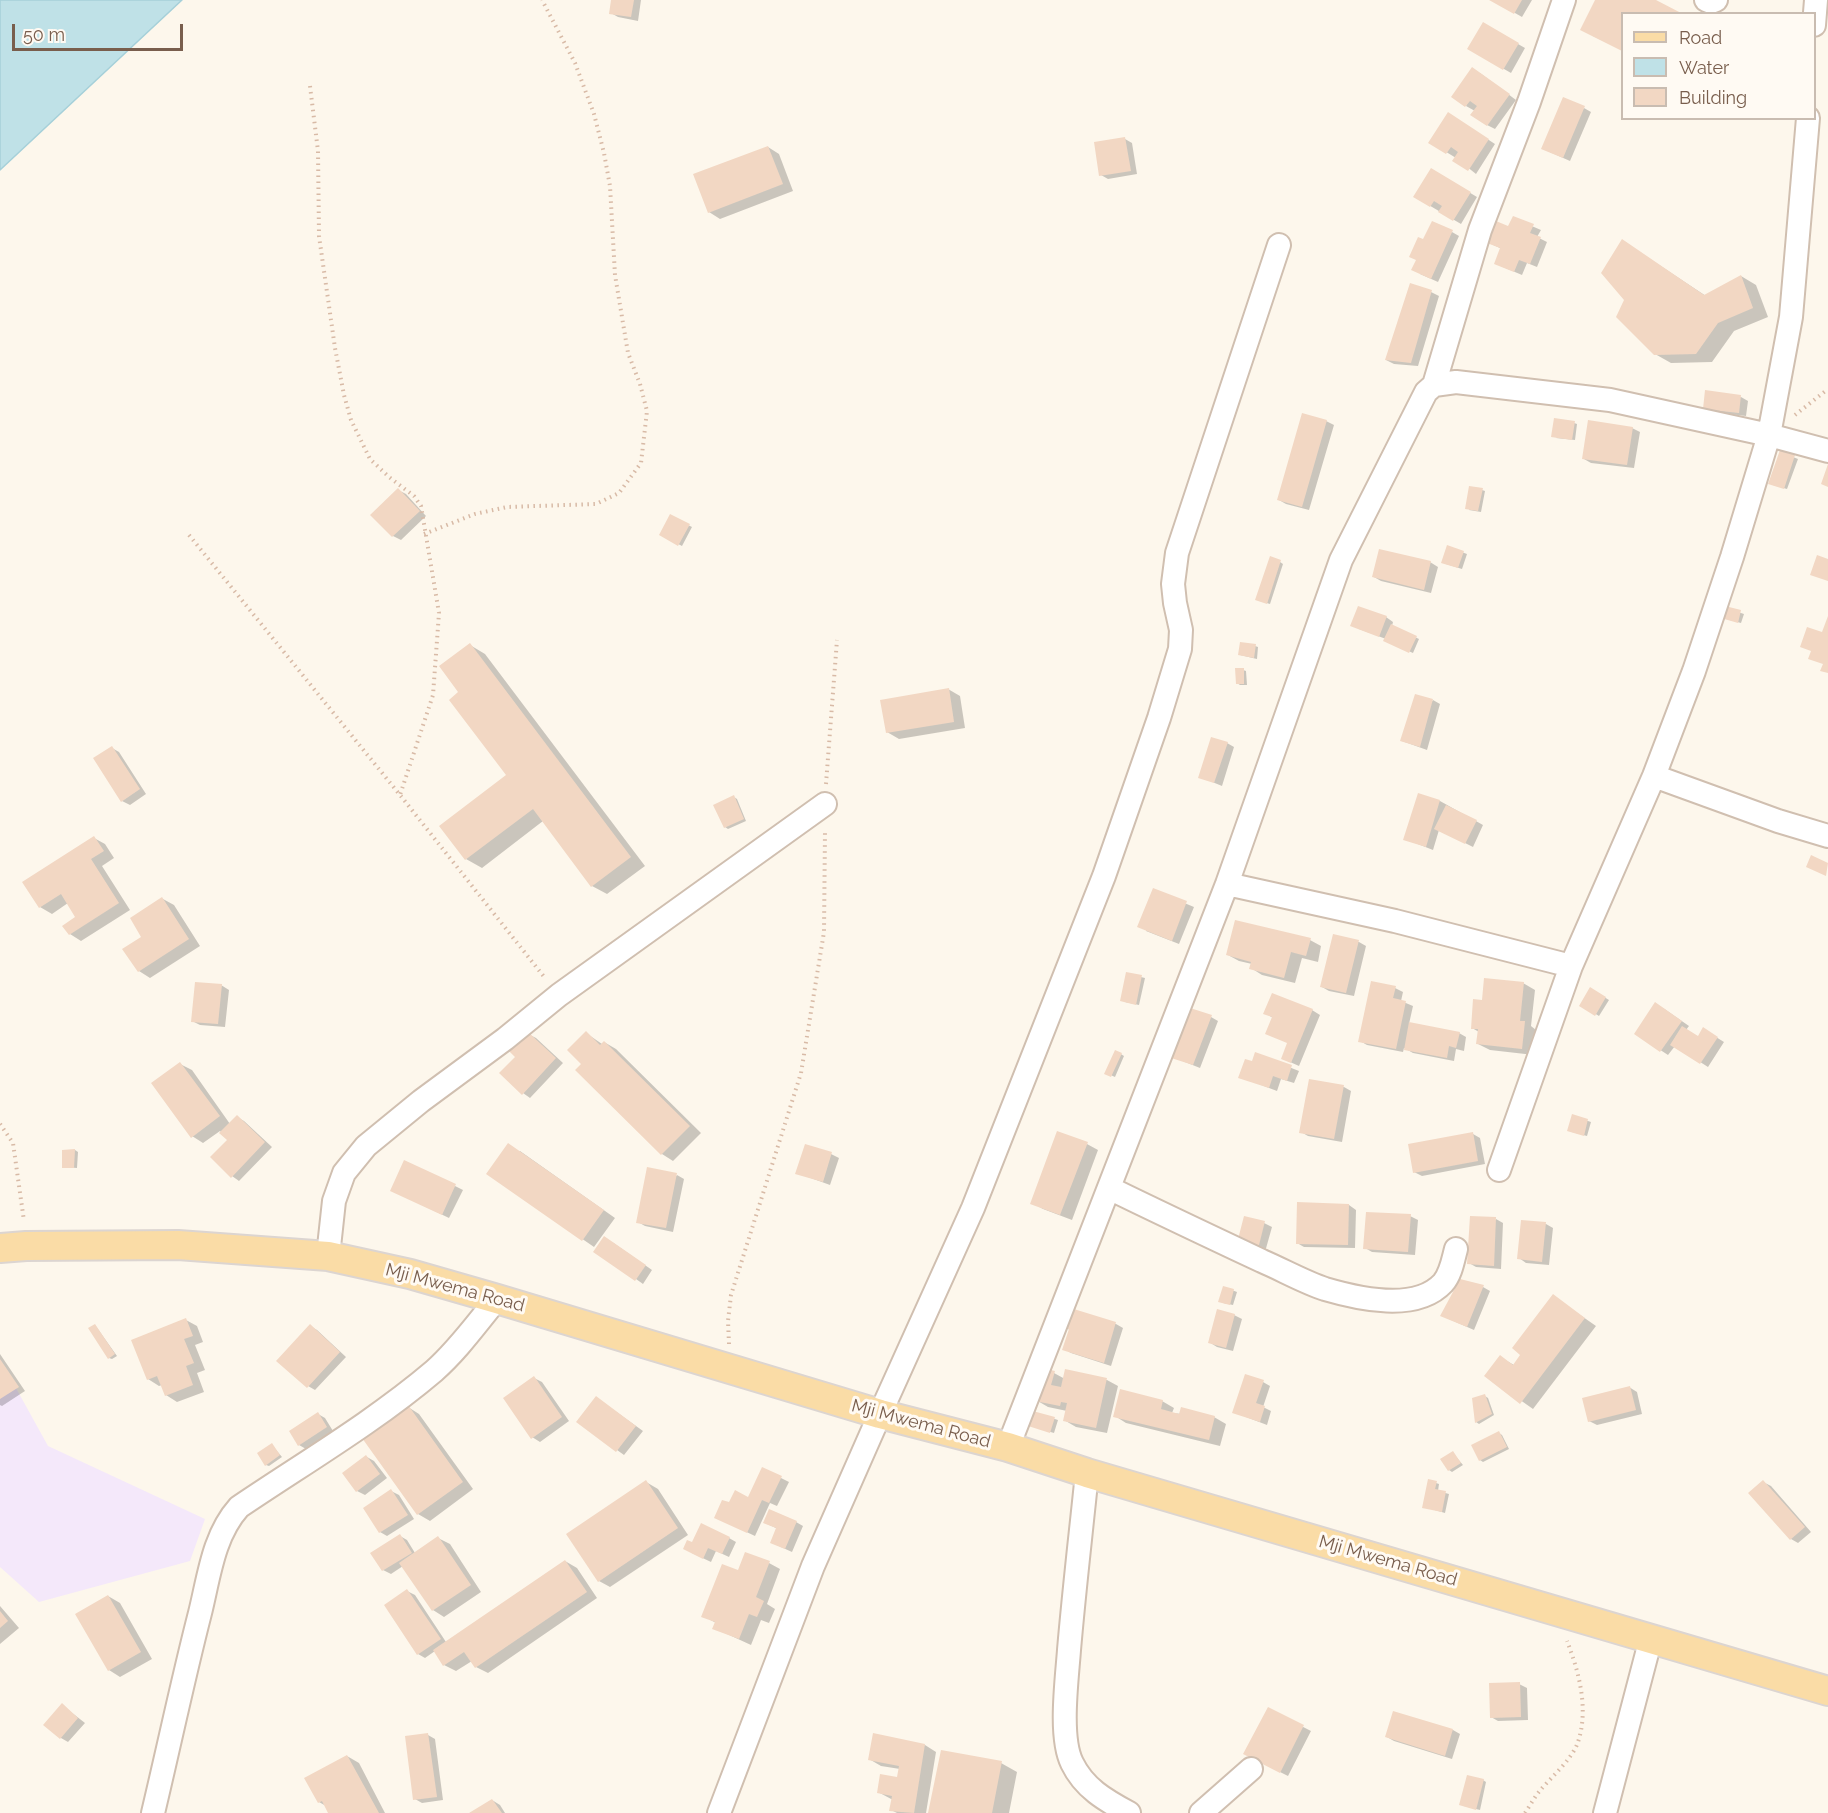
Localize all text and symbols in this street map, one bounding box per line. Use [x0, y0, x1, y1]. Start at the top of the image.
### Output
scale bar [15, 12, 186, 50]
legend [1621, 12, 1816, 120]
text: 50 m [23, 24, 65, 45]
text: Road [1679, 27, 1722, 48]
text: Water [1679, 57, 1729, 78]
text: Building [1679, 87, 1747, 108]
street label: Mji Mwema Road [383, 1259, 527, 1317]
street label: Mji Mwema Road [849, 1395, 993, 1453]
street label: Mji Mwema Road [1316, 1531, 1460, 1591]

